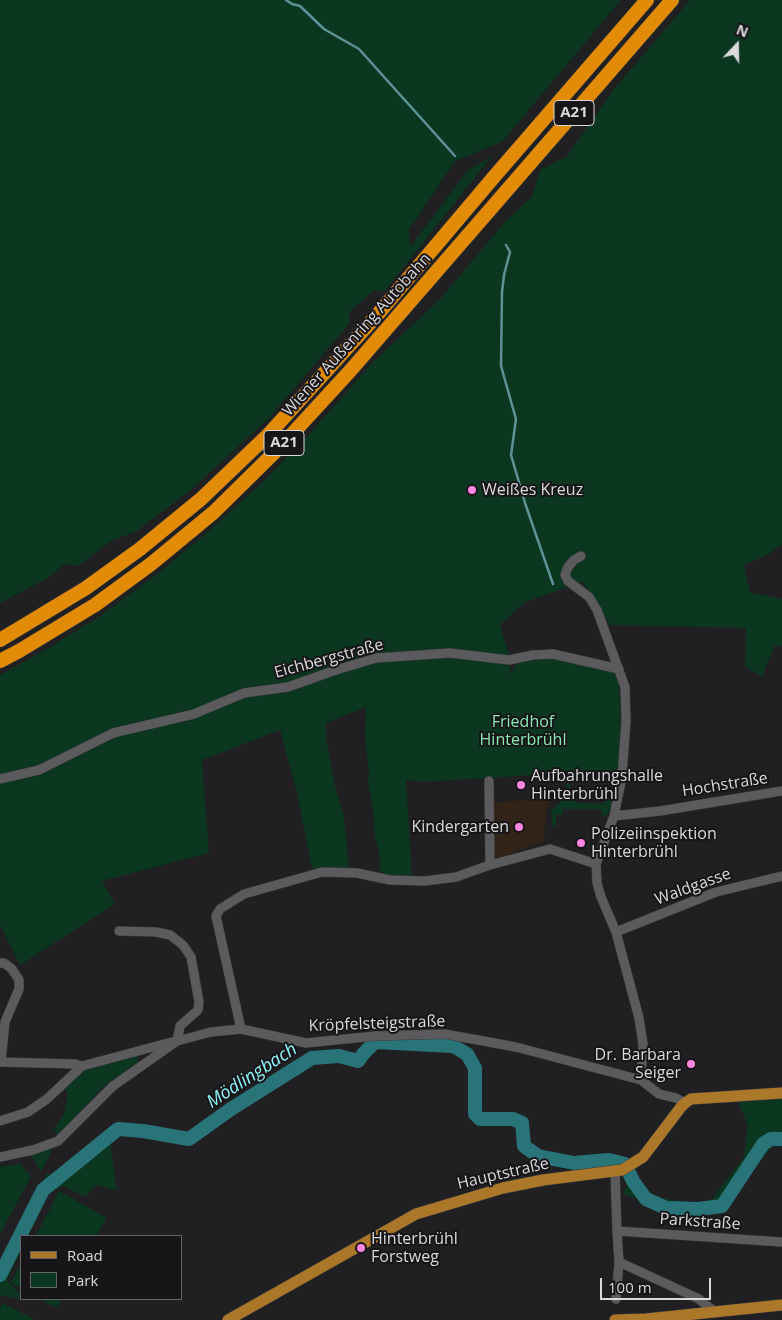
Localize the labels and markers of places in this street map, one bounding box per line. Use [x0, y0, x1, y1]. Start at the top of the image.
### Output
place label: Weißes Kreuz [482, 480, 583, 500]
marker: Weißes Kreuz [466, 484, 478, 496]
place label: Aufbahrungshalle Hinterbrühl [531, 766, 663, 804]
marker: Aufbahrungshalle Hinterbrühl [515, 779, 527, 791]
place label: Kindergarten [411, 817, 509, 837]
marker: Kindergarten [513, 821, 525, 833]
place label: Polizeiinspektion Hinterbrühl [591, 824, 717, 862]
marker: Polizeiinspektion Hinterbrühl [575, 837, 587, 849]
place label: Dr. Barbara Seiger [595, 1045, 681, 1083]
marker: Dr. Barbara Seiger [685, 1058, 697, 1070]
place label: Hinterbrühl Forstweg [371, 1229, 458, 1267]
marker: Hinterbrühl Forstweg [355, 1242, 367, 1254]

